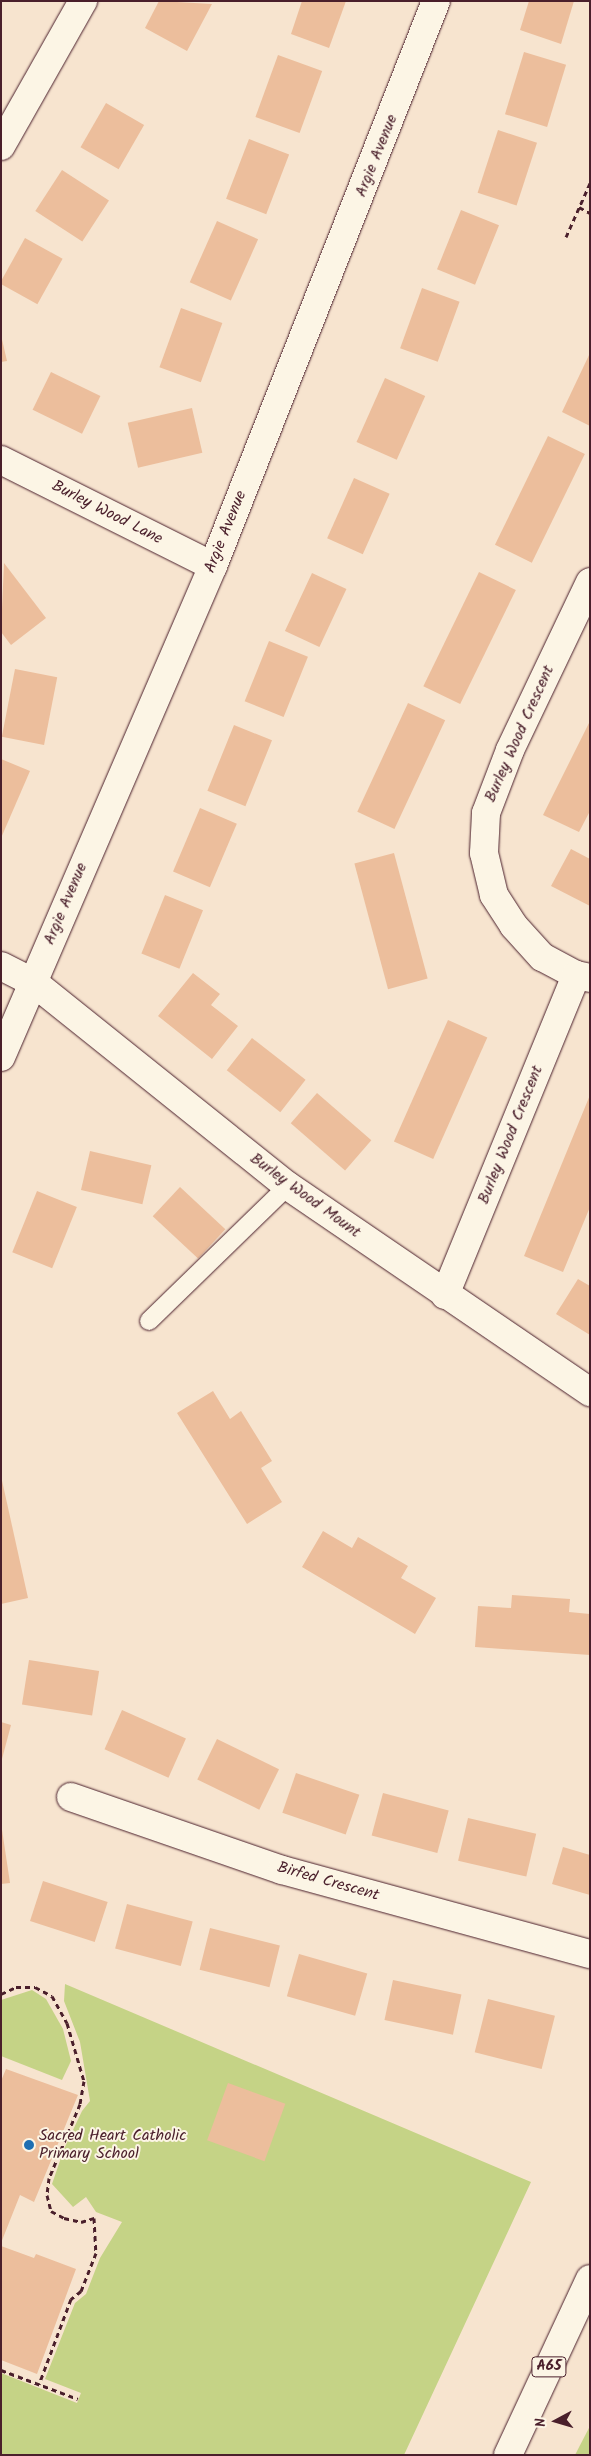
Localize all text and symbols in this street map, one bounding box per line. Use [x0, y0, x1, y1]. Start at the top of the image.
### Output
street label: Argie Avenue [352, 112, 402, 200]
street label: Burley Wood Lane [48, 477, 166, 549]
street label: Argie Avenue [201, 488, 251, 576]
street label: Burley Wood Crescent [481, 663, 559, 805]
street label: Argie Avenue [40, 860, 92, 948]
street label: Burley Wood Crescent [474, 1063, 548, 1207]
street label: Burley Wood Mount [246, 1149, 364, 1243]
street label: Birfed Crescent [275, 1858, 381, 1906]
place label: Sacred Heart Catholic Primary School [39, 2126, 186, 2164]
marker: Sacred Heart Catholic Primary School [23, 2139, 35, 2151]
road number: A65 [530, 2354, 568, 2380]
north arrow [531, 2396, 581, 2446]
text: N [530, 2417, 552, 2428]

